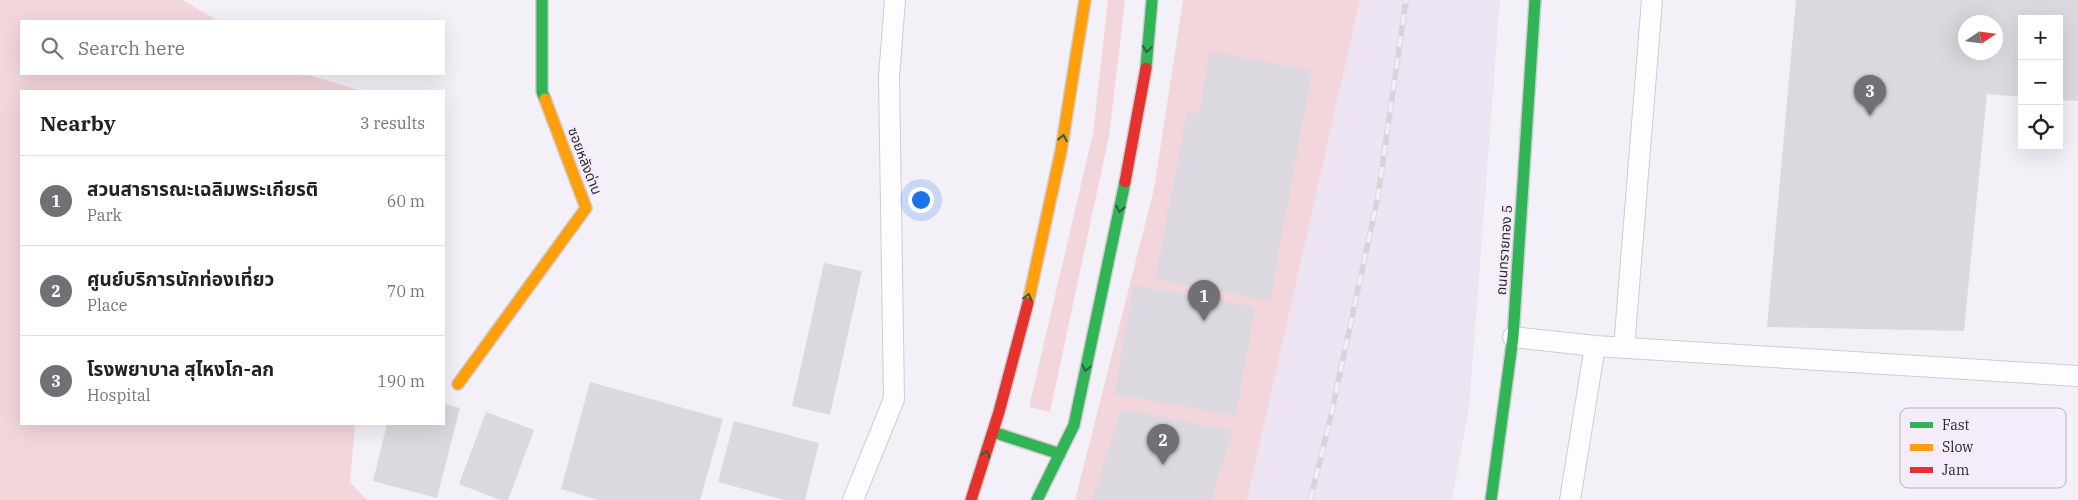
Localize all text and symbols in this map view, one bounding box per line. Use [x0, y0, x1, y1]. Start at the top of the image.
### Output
north arrow [1958, 15, 2003, 60]
map controls [2018, 15, 2063, 150]
button: + [2018, 15, 2063, 60]
search box [20, 20, 445, 75]
icon: search [38, 34, 66, 62]
text: Search here [78, 36, 185, 60]
one-way arrow [1142, 45, 1153, 53]
button: − [2018, 60, 2063, 105]
pin: 3 [1854, 75, 1886, 116]
button: locate [2018, 105, 2063, 150]
text: Nearby [40, 109, 116, 137]
text: 3 results [360, 113, 425, 133]
street label: ซอยหลังด่าน [564, 125, 606, 197]
one-way arrow [1057, 134, 1067, 143]
text: สวนสาธารณะเฉลิมพระเกียรติ [87, 177, 318, 201]
your location [908, 187, 934, 213]
text: 1 [51, 191, 61, 211]
text: 60 m [387, 191, 425, 211]
one-way arrow [1115, 204, 1125, 213]
street label: ถนนทรายทอง 5 [1492, 204, 1516, 296]
text: Park [87, 205, 122, 225]
text: ศูนย์บริการนักท่องเที่ยว [87, 267, 274, 291]
pin: 1 [1188, 280, 1220, 321]
text: 2 [51, 281, 61, 301]
text: 70 m [387, 281, 425, 301]
one-way arrow [1022, 292, 1033, 301]
text: Place [87, 295, 127, 315]
text: โรงพยาบาล สุไหงโก-ลก [87, 357, 274, 381]
one-way arrow [1081, 363, 1092, 372]
text: 3 [51, 371, 61, 391]
text: 190 m [377, 371, 425, 391]
text: Hospital [87, 385, 150, 405]
legend [1900, 408, 2066, 488]
text: Fast [1942, 416, 1970, 434]
pin: 2 [1147, 424, 1179, 465]
text: Slow [1942, 438, 1973, 456]
one-way arrow [980, 450, 990, 458]
text: Jam [1942, 461, 1969, 479]

